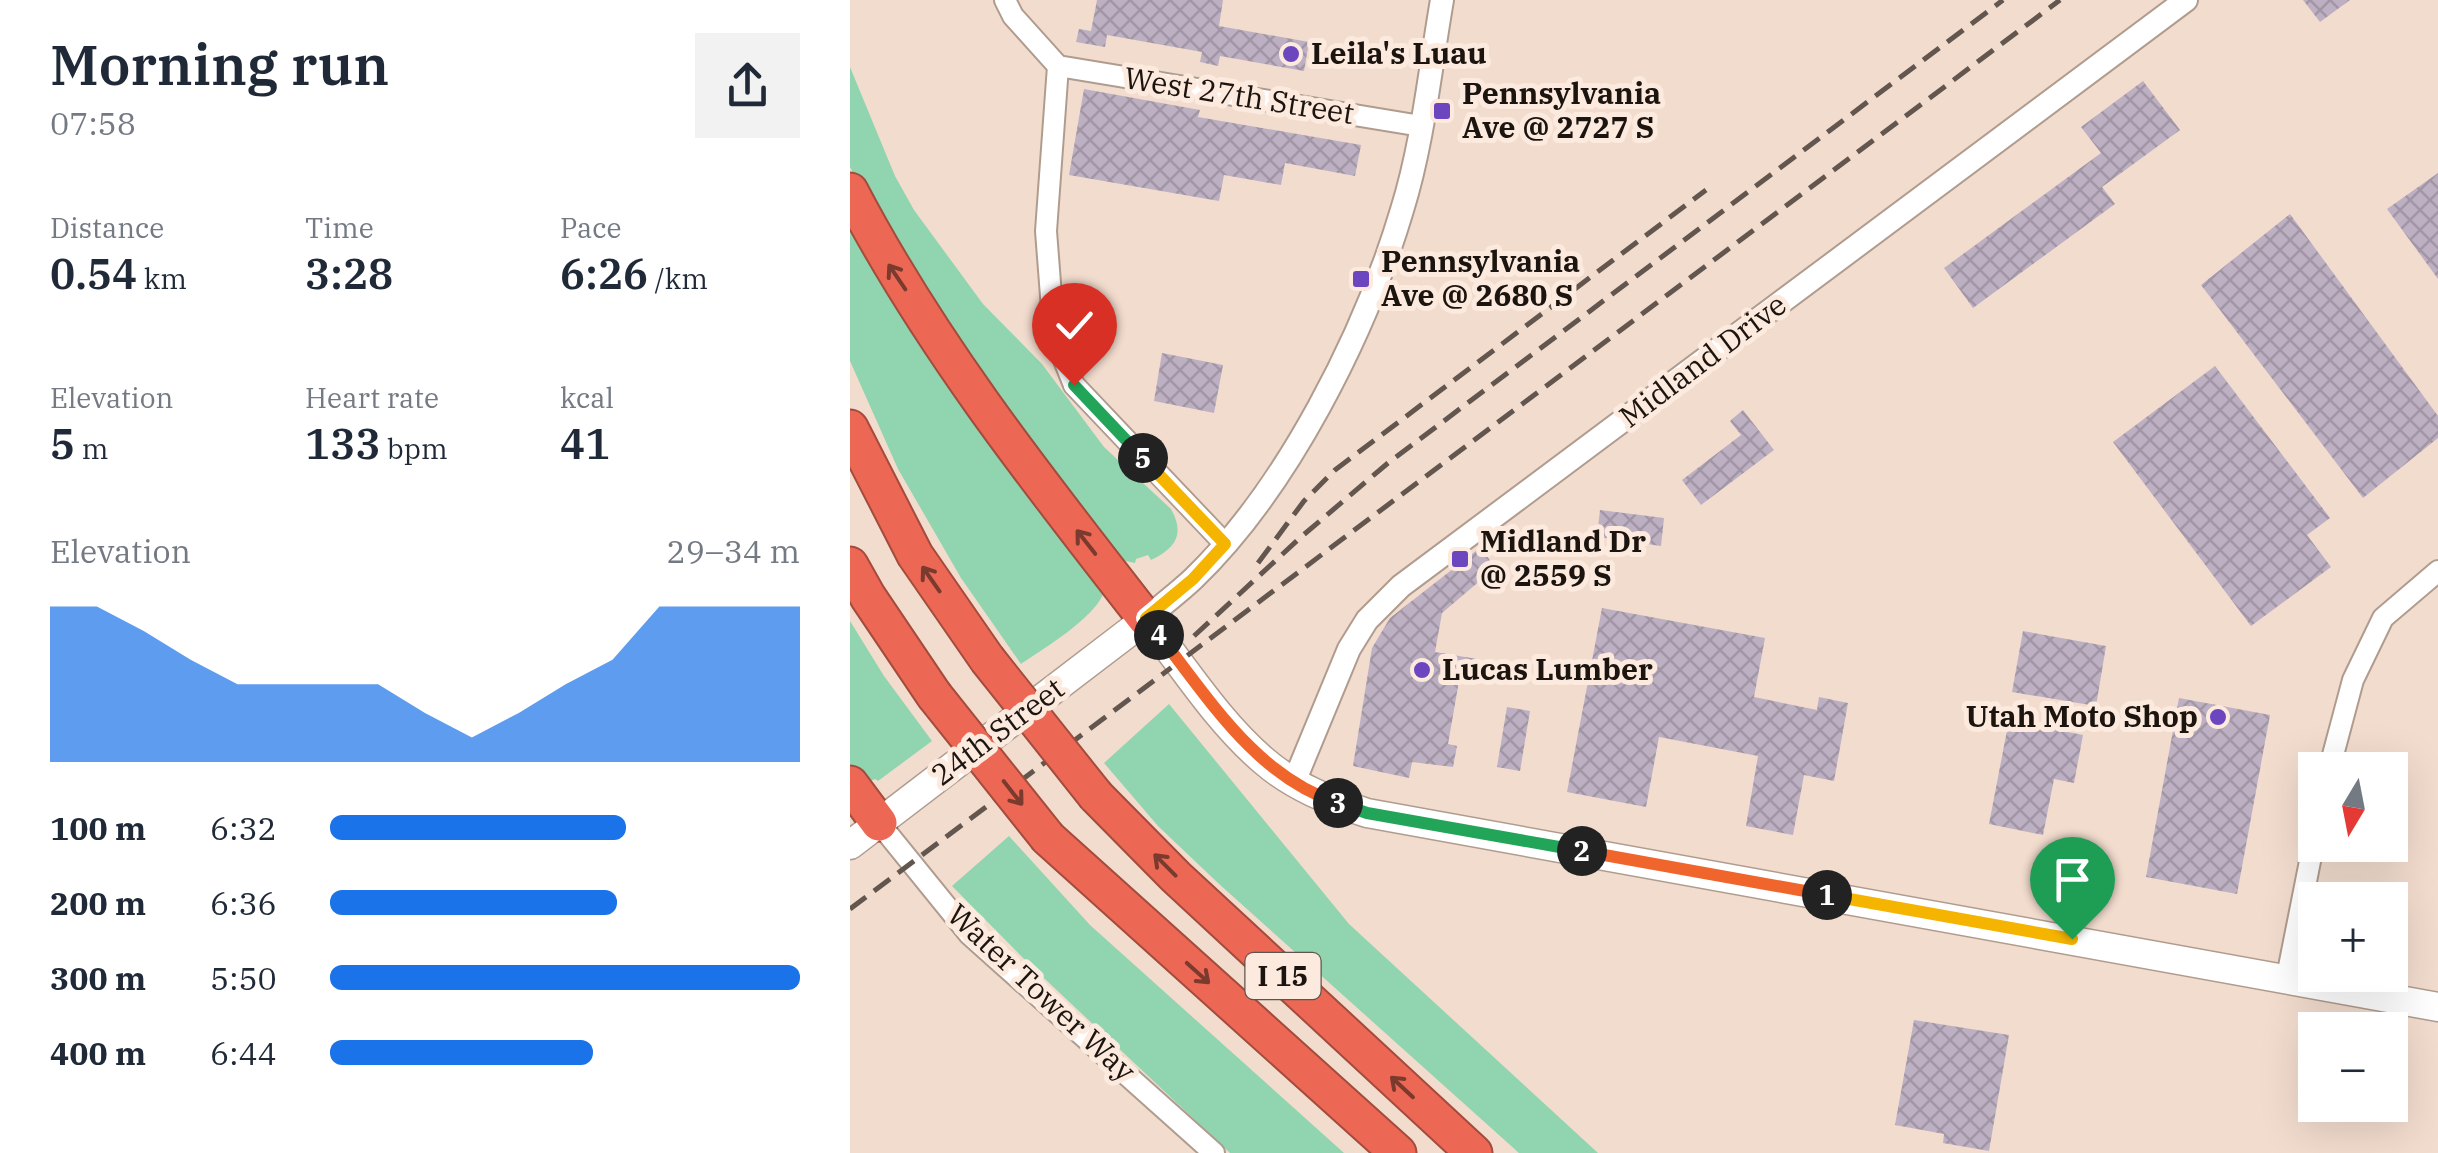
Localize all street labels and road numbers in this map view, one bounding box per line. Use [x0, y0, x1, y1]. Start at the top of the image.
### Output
street label: West 27th Street [1121, 57, 1357, 132]
street label: Midland Drive [1611, 284, 1793, 435]
street label: 24th Street [923, 668, 1071, 793]
street label: Water Tower Way [940, 894, 1145, 1089]
road number: I 15 [1246, 953, 1320, 999]

